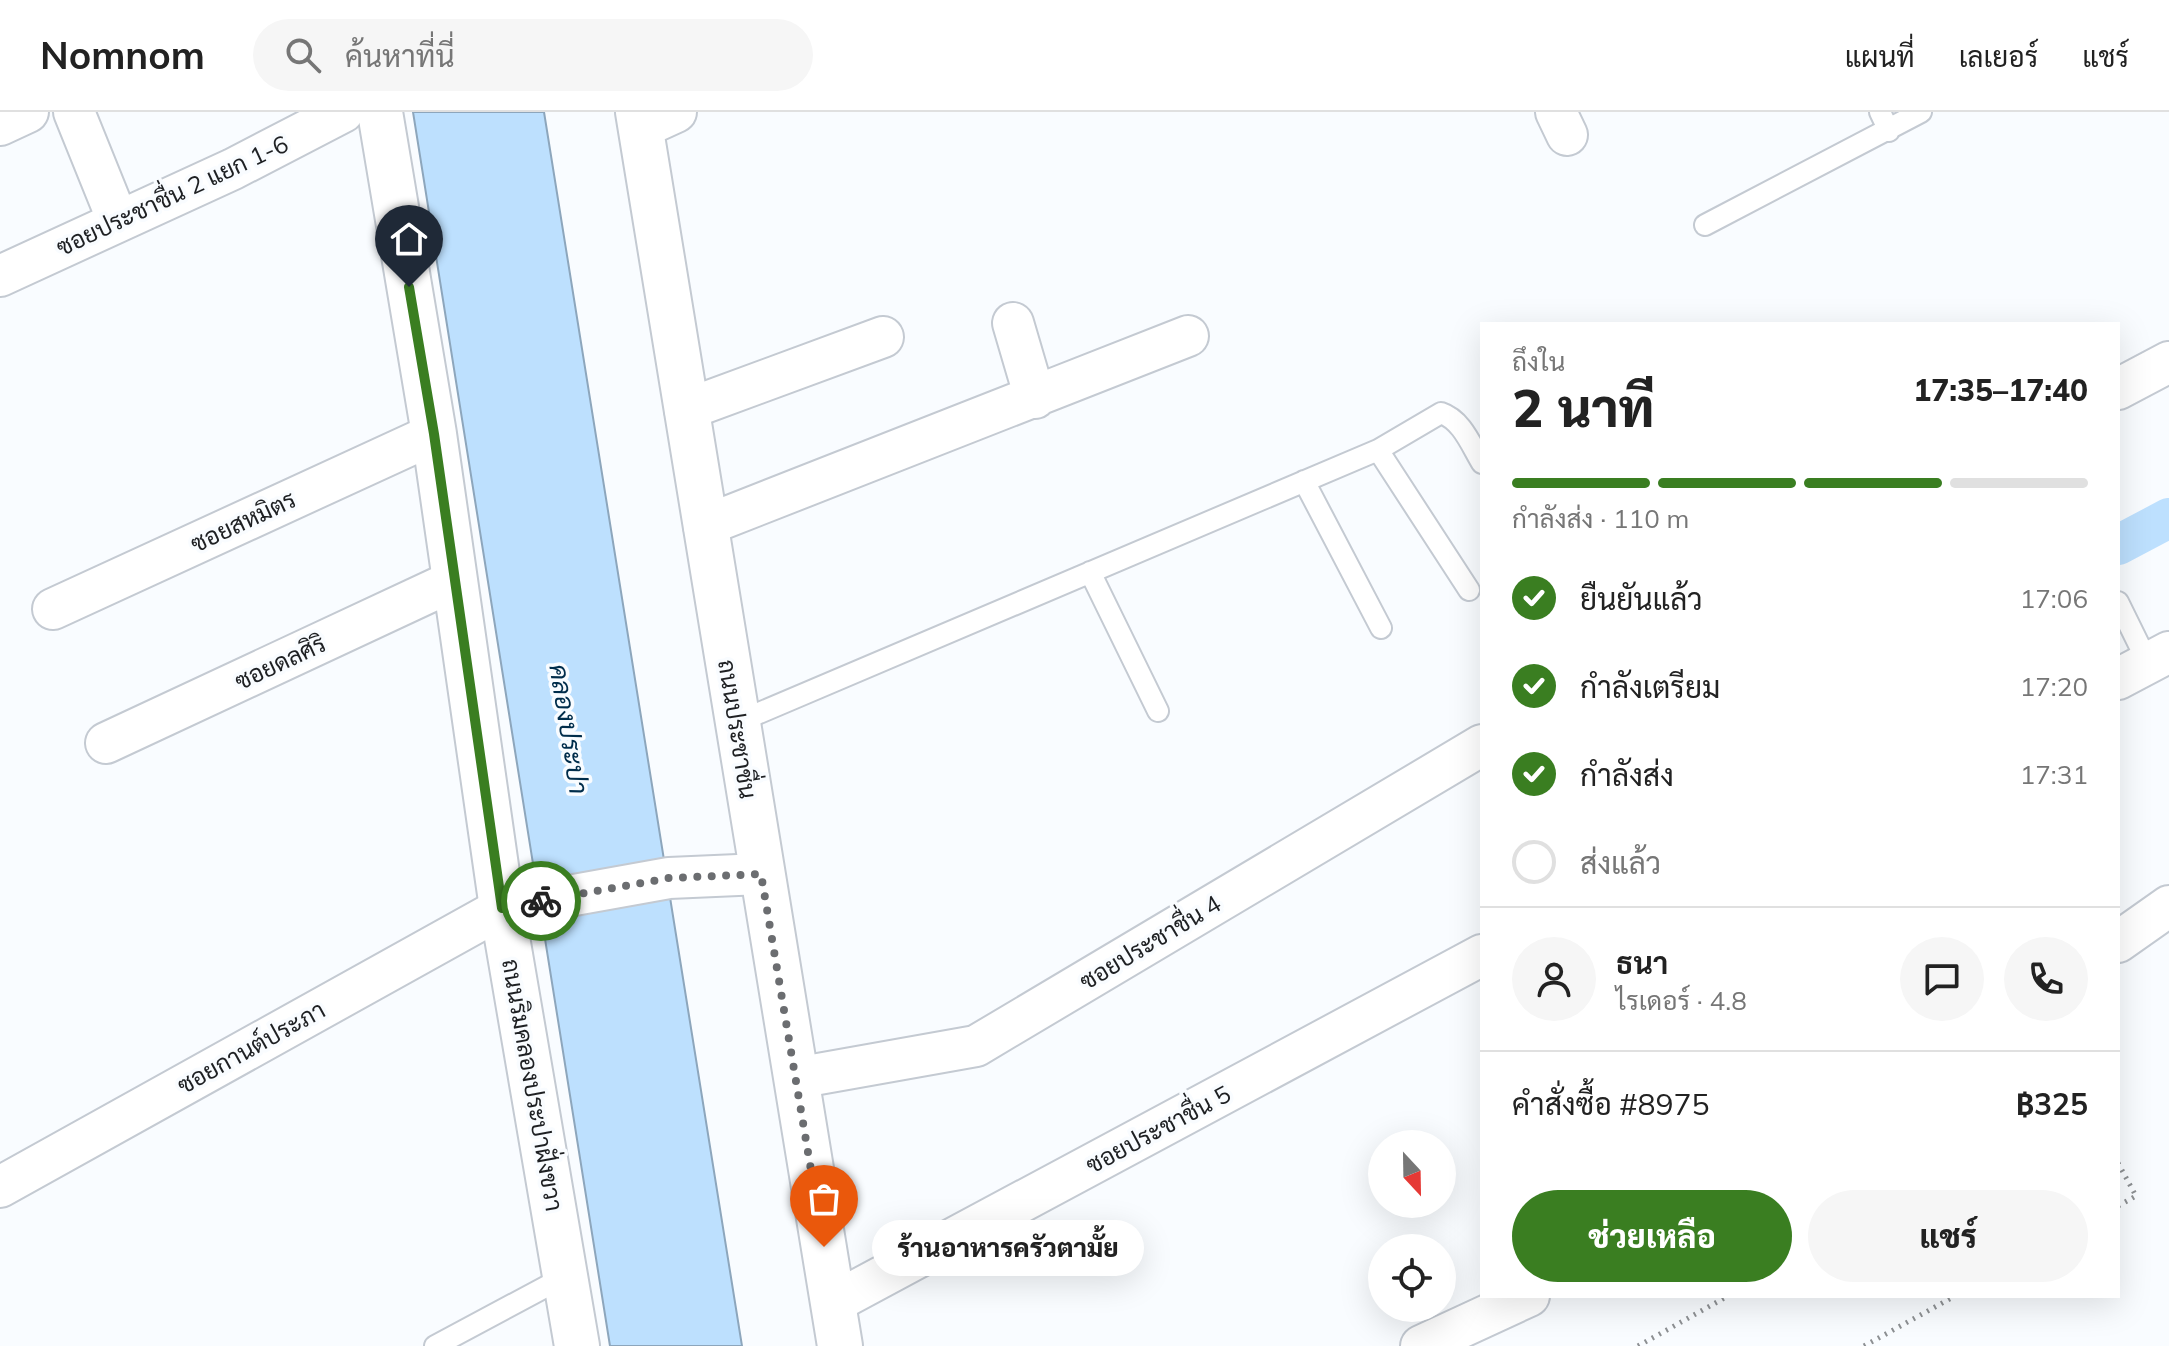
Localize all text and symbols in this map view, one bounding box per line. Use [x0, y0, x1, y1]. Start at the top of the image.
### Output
search box [253, 19, 813, 91]
text: Nomnom [40, 31, 205, 79]
icon: search [281, 33, 325, 77]
text: ค้นหาที่นี่ [345, 37, 455, 75]
text: แผนที่ [1845, 39, 1915, 74]
text: เลเยอร์ [1959, 39, 2038, 74]
text: แชร์ [2082, 39, 2129, 74]
street label: ซอยประชาชื่น 2 แยก 1-6 [49, 124, 293, 262]
pin [375, 205, 443, 287]
icon: home [387, 217, 431, 261]
text: ถึงใน [1512, 345, 1565, 378]
text: 17:35–17:40 [1913, 371, 2088, 409]
text: 2 นาที [1512, 375, 1654, 440]
street label: ซอยสหมิตร [186, 484, 300, 558]
text: กำลังส่ง · 110 m [1512, 502, 1689, 535]
icon: check [1512, 576, 1556, 620]
text: ยืนยันแล้ว [1580, 580, 1703, 618]
text: 17:06 [2020, 582, 2088, 615]
street label: ซอยดลศิริ [230, 628, 330, 696]
street label: ถนนประชาชื่น [712, 656, 769, 801]
water label: คลองประปา [542, 662, 596, 796]
icon: check [1512, 664, 1556, 708]
text: กำลังเตรียม [1580, 668, 1720, 706]
text: 17:20 [2020, 670, 2088, 703]
icon: check [1512, 752, 1556, 796]
text: กำลังส่ง [1580, 756, 1674, 794]
text: 17:31 [2020, 758, 2088, 791]
text: ส่งแล้ว [1580, 844, 1661, 882]
courier [501, 861, 581, 941]
icon: bike [519, 879, 563, 923]
street label: ซอยประชาชื่น 4 [1071, 884, 1226, 996]
button: person [1512, 937, 1596, 1021]
button: chat [1900, 937, 1984, 1021]
button: phone [2004, 937, 2088, 1021]
text: ธนา [1616, 944, 1668, 982]
street label: ถนนริมคลองประปาฝั่งขวา [496, 956, 574, 1214]
text: ไรเดอร์ · 4.8 [1616, 984, 1747, 1017]
street label: ซอยกานต์ประภา [172, 994, 330, 1100]
street label: ซอยประชาชื่น 5 [1078, 1074, 1235, 1180]
text: คำสั่งซื้อ #8975 [1512, 1085, 1710, 1123]
text: ฿325 [2016, 1085, 2088, 1123]
north arrow [1368, 1130, 1456, 1218]
map controls [1368, 1130, 1456, 1322]
pin [790, 1165, 858, 1247]
icon: bag [802, 1177, 846, 1221]
button: ช่วยเหลือ [1512, 1190, 1792, 1282]
button: แชร์ [1808, 1190, 2088, 1282]
callout: ร้านอาหารครัวตามั้ย [872, 1219, 1144, 1275]
text: ร้านอาหารครัวตามั้ย [897, 1231, 1119, 1264]
button: locate [1368, 1234, 1456, 1322]

